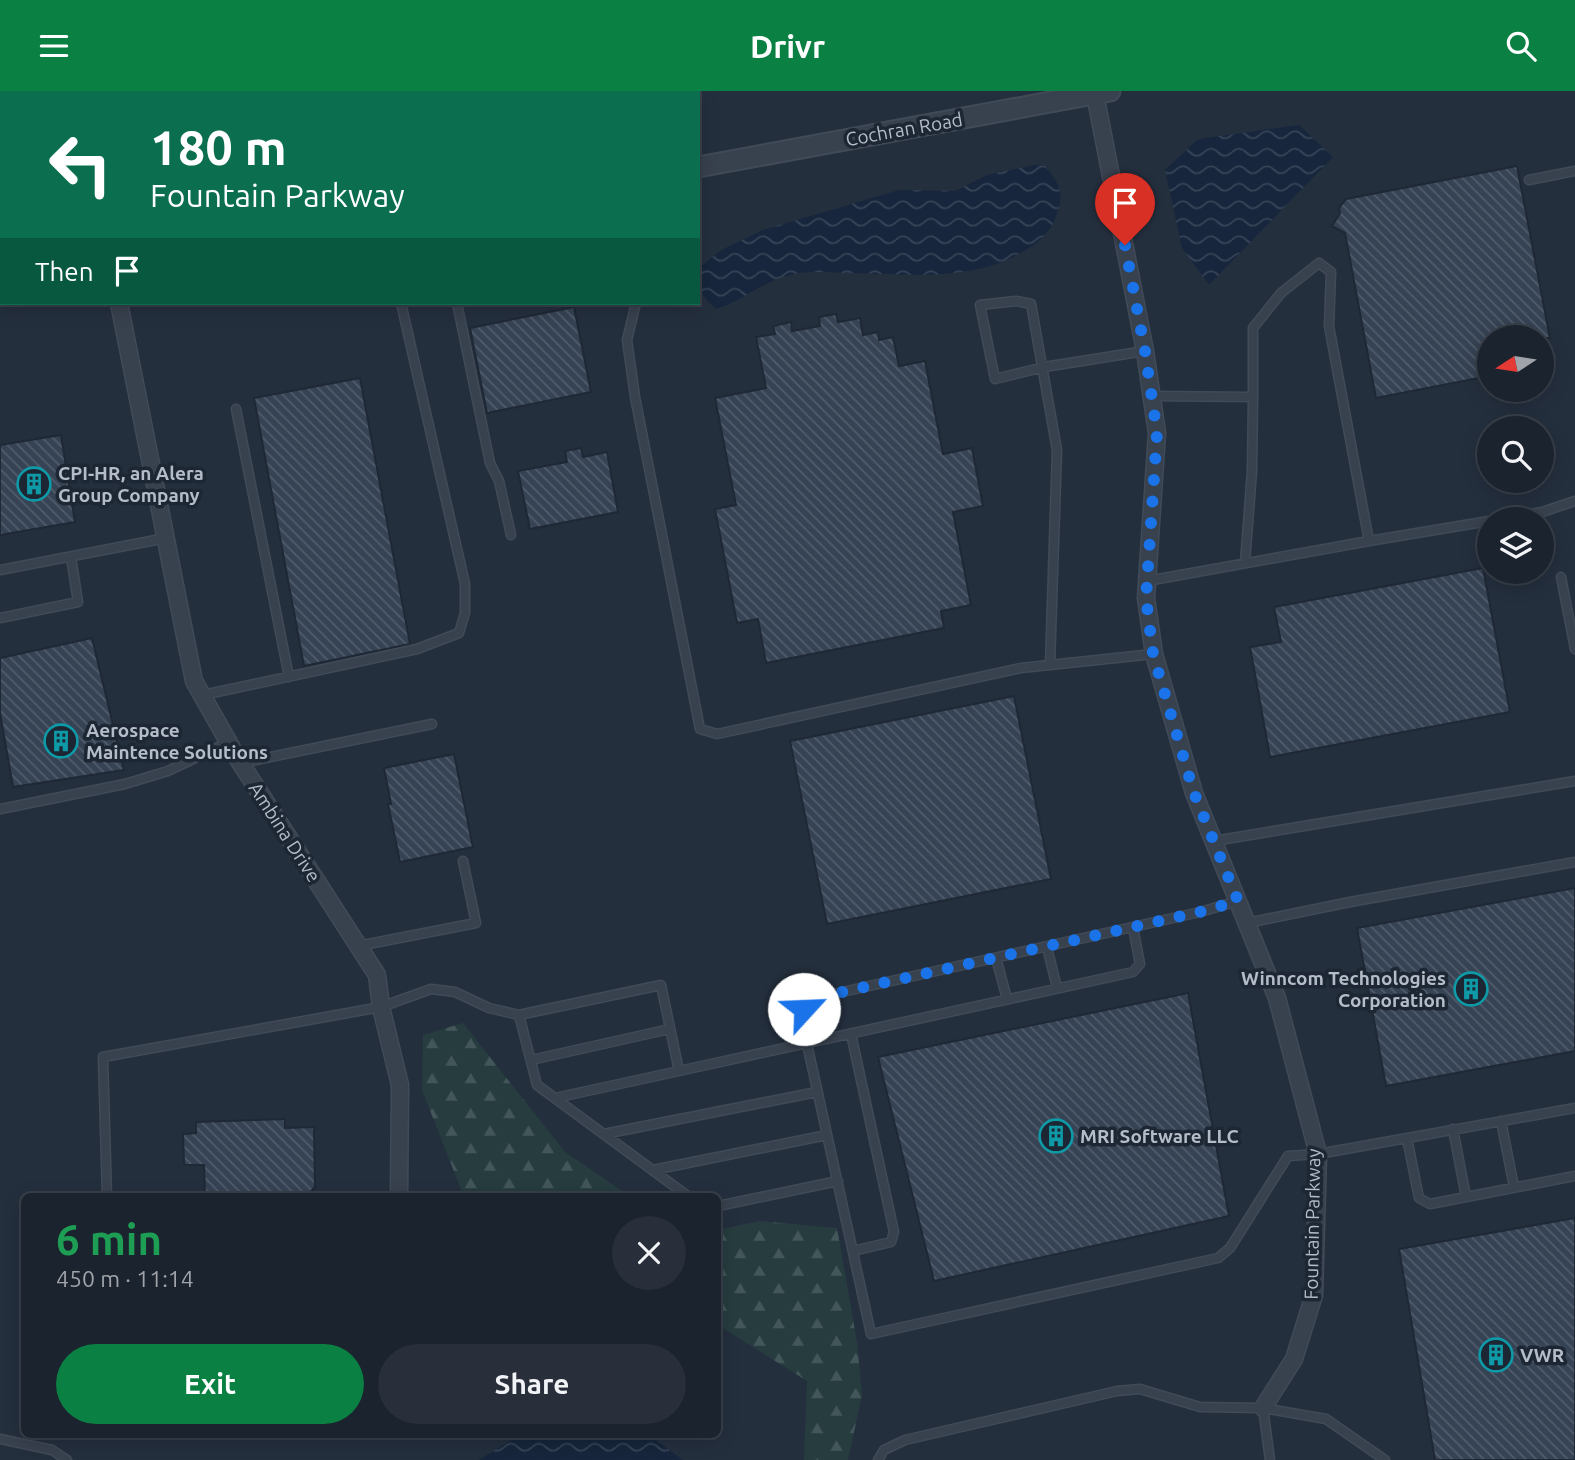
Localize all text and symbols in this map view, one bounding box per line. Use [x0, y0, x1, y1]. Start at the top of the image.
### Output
icon: menu [35, 27, 73, 65]
icon: search [1502, 27, 1540, 65]
text: Drivr [750, 28, 825, 64]
street label: Cochran Road [844, 108, 964, 150]
icon: left [35, 119, 126, 210]
text: 180 m [150, 119, 287, 174]
pin [1095, 173, 1155, 245]
text: Fountain Parkway [150, 177, 405, 213]
icon: arrive [1106, 184, 1144, 222]
icon: arrive [108, 252, 146, 290]
text: Then [35, 257, 94, 286]
north arrow [1477, 325, 1554, 403]
map controls [1477, 325, 1554, 584]
button: search [1477, 416, 1554, 493]
place label: CPI-HR, an Alera Group Company [58, 462, 204, 506]
building icon: CPI-HR, an Alera Group Company [15, 465, 53, 503]
button: layers [1477, 507, 1554, 584]
place label: Aerospace Maintence Solutions [86, 719, 268, 763]
building icon: Aerospace Maintence Solutions [42, 722, 80, 760]
street label: Ambina Drive [245, 778, 325, 886]
place label: Winncom Technologies Corporation [1241, 967, 1446, 1011]
building icon: Winncom Technologies Corporation [1452, 970, 1490, 1008]
position arrow [767, 972, 841, 1046]
building icon: MRI Software LLC [1037, 1117, 1075, 1155]
place label: MRI Software LLC [1080, 1125, 1239, 1147]
street label: Fountain Parkway [1300, 1148, 1324, 1300]
text: 6 min [56, 1216, 162, 1263]
button: close [612, 1216, 686, 1290]
text: 450 m · 11:14 [56, 1266, 194, 1291]
building icon: VWR [1477, 1336, 1515, 1374]
button: Exit [56, 1344, 364, 1424]
button: Share [378, 1344, 686, 1424]
place label: VWR [1520, 1344, 1565, 1366]

